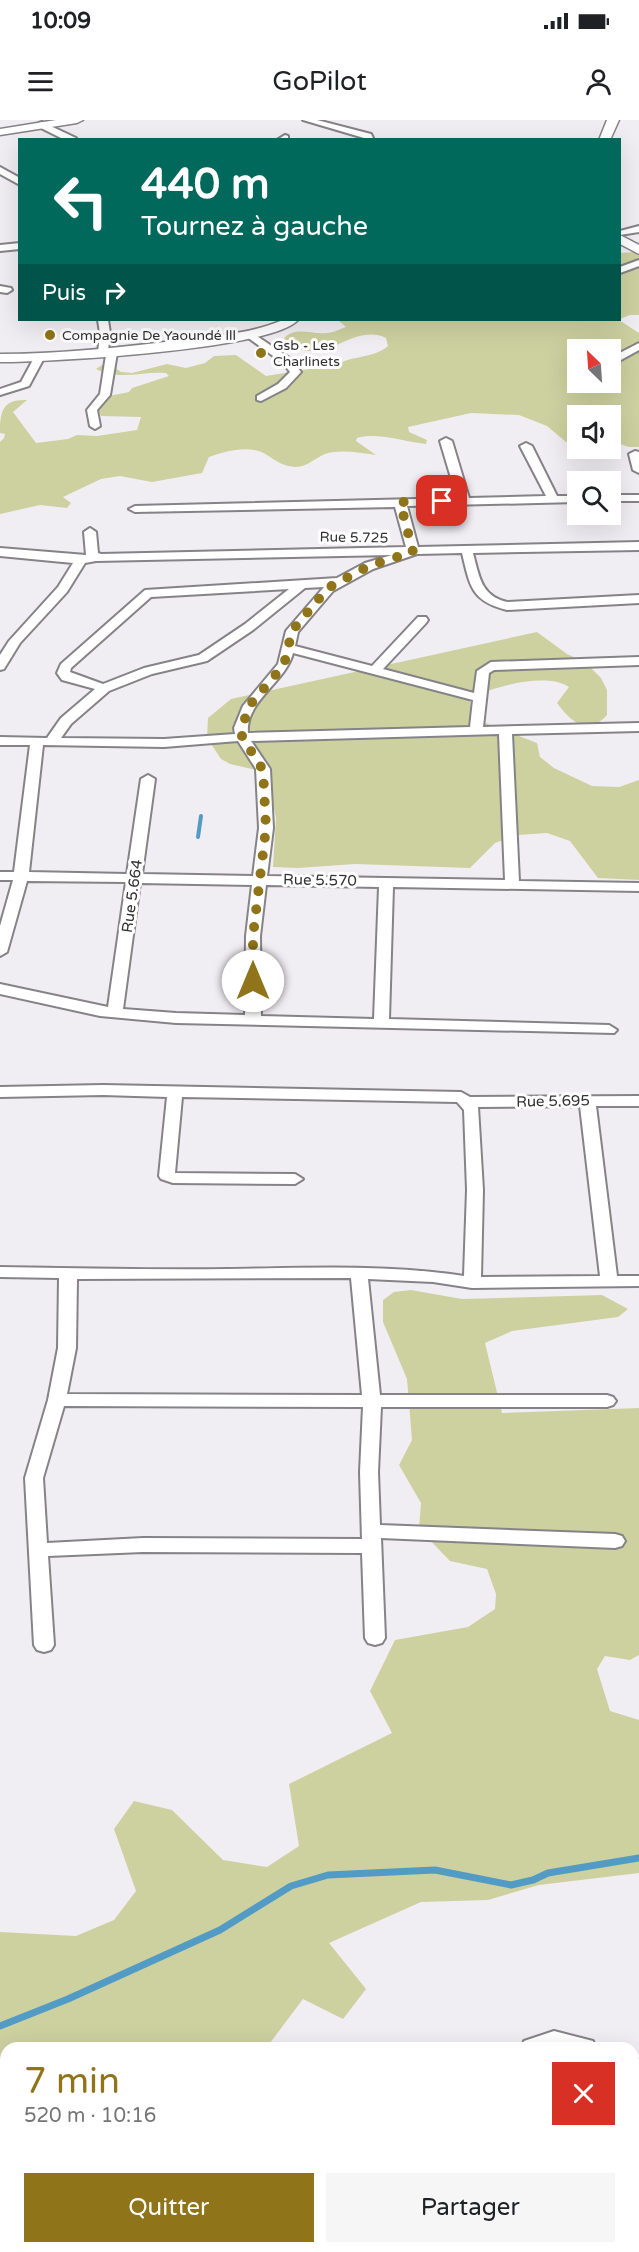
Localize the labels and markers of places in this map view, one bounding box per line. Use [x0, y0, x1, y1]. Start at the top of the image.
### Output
place label: Compagnie De Yaoundé lll [62, 327, 236, 344]
marker: Compagnie De Yaoundé lll [43, 328, 57, 342]
place label: Gsb - Les Charlinets [273, 337, 340, 370]
marker: Gsb - Les Charlinets [254, 346, 268, 360]
pin [416, 475, 467, 526]

